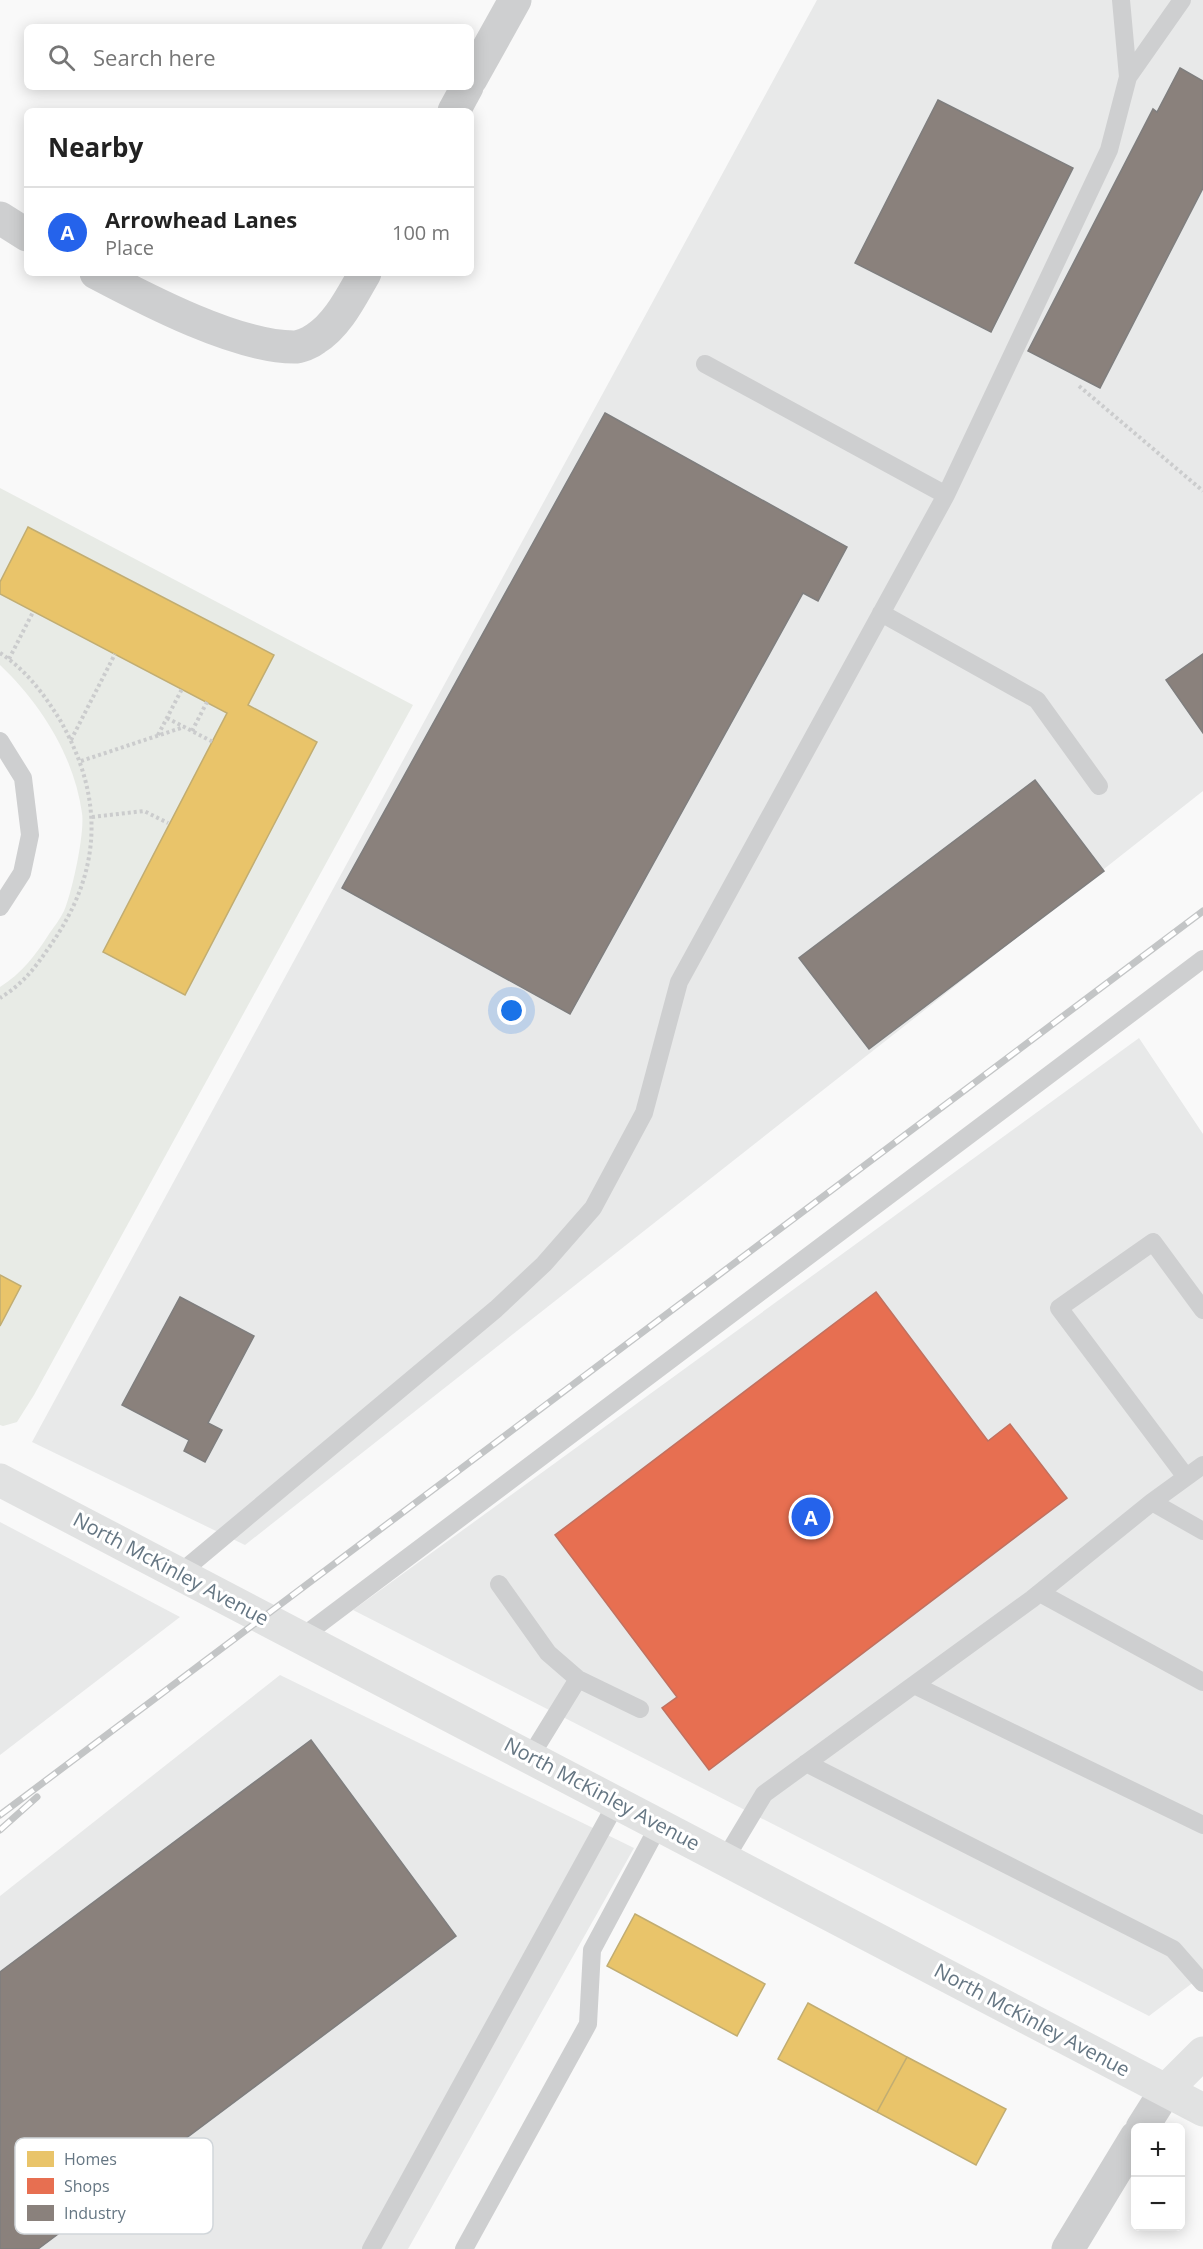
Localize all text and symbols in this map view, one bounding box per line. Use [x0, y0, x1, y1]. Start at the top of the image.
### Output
search box [24, 24, 474, 90]
icon: search [45, 41, 78, 74]
text: Search here [93, 42, 216, 72]
text: Nearby [48, 129, 143, 165]
text: Arrowhead Lanes [105, 204, 297, 234]
text: A [61, 219, 74, 246]
text: 100 m [392, 219, 450, 246]
text: Place [105, 234, 154, 261]
your location [497, 996, 526, 1025]
pin: A [792, 1494, 830, 1540]
street label: North McKinley Avenue [69, 1505, 274, 1632]
street label: North McKinley Avenue [500, 1730, 705, 1857]
street label: North McKinley Avenue [930, 1956, 1135, 2083]
map controls [1131, 2123, 1185, 2231]
button: + [1131, 2123, 1185, 2177]
legend [15, 2138, 213, 2234]
text: Homes [64, 2148, 117, 2170]
text: Shops [64, 2175, 110, 2197]
button: − [1131, 2177, 1185, 2231]
text: Industry [64, 2202, 127, 2224]

